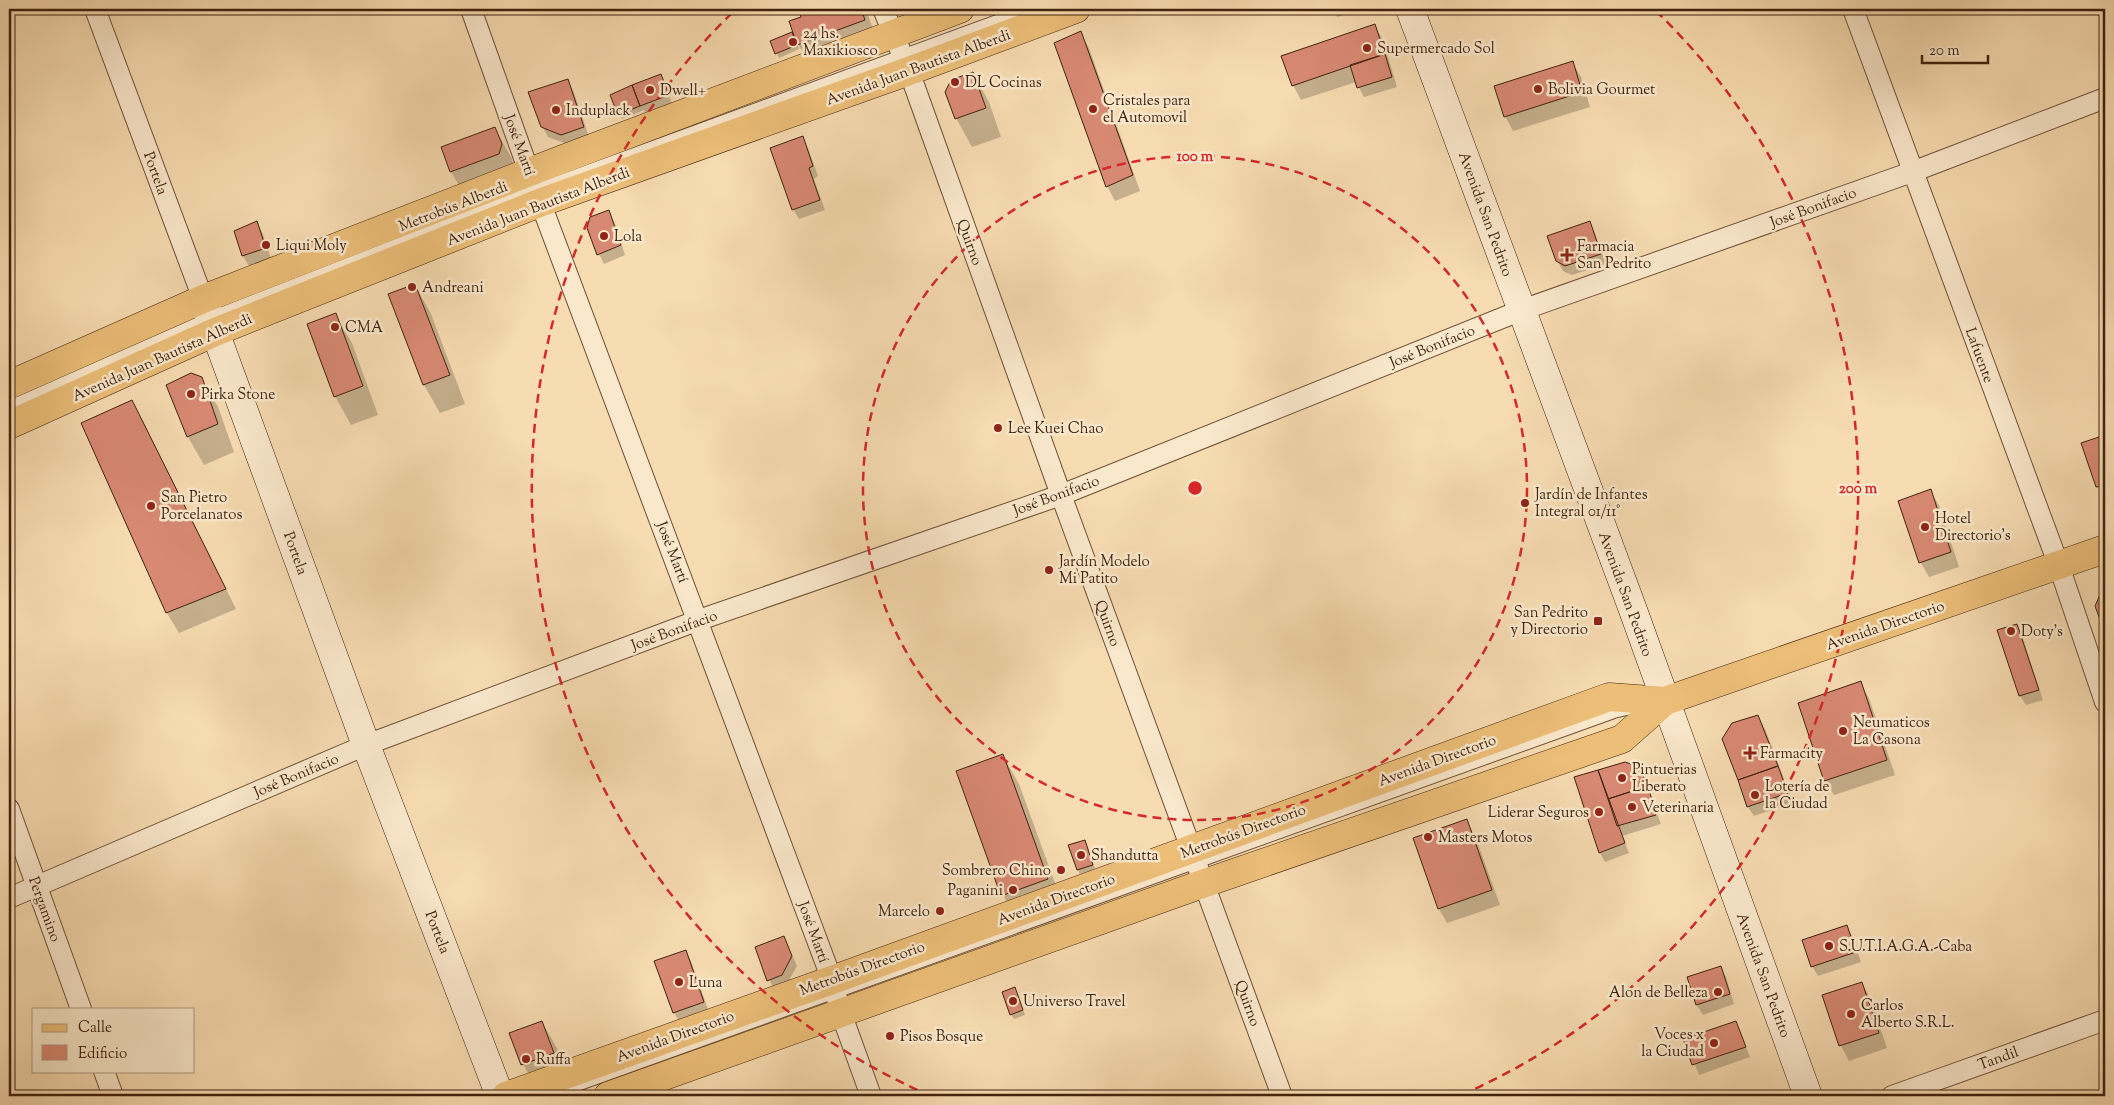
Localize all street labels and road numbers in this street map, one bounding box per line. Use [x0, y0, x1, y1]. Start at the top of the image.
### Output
street label: Avenida Juan Bautista Alberdi [823, 25, 1014, 112]
street label: José Martí [497, 111, 539, 179]
street label: Portela [137, 149, 172, 198]
street label: Avenida San Pedrito [1452, 149, 1517, 280]
street label: Avenida Juan Bautista Alberdi [444, 163, 633, 252]
street label: Metrobús Alberdi [396, 177, 511, 238]
street label: José Bonifacio [1766, 183, 1860, 234]
street label: Quirno [951, 216, 987, 269]
street label: Avenida Juan Bautista Alberdi [69, 309, 256, 408]
street label: José Bonifacio [1386, 321, 1478, 374]
street label: Lafuente [1959, 325, 1998, 386]
street label: José Bonifacio [1009, 471, 1103, 522]
street label: José Martí [650, 518, 693, 586]
street label: Portela [277, 529, 312, 578]
street label: Avenida San Pedrito [1592, 529, 1657, 660]
street label: Avenida Directorio [1823, 596, 1948, 657]
street label: Quirno [1089, 597, 1125, 650]
street label: José Bonifacio [627, 606, 721, 657]
street label: Avenida Directorio [1376, 730, 1499, 793]
street label: José Bonifacio [250, 749, 342, 804]
street label: Metrobús Directorio [1178, 800, 1309, 865]
street label: Avenida Directorio [995, 869, 1118, 932]
street label: Pergamino [22, 874, 65, 945]
street label: José Martí [791, 898, 833, 966]
street label: Portela [419, 908, 454, 957]
street label: Avenida San Pedrito [1730, 910, 1795, 1041]
street label: Metrobús Directorio [797, 937, 928, 1002]
street label: Quirno [1229, 977, 1265, 1030]
street label: Avenida Directorio [614, 1006, 737, 1069]
street label: Tandil [1975, 1042, 2022, 1076]

